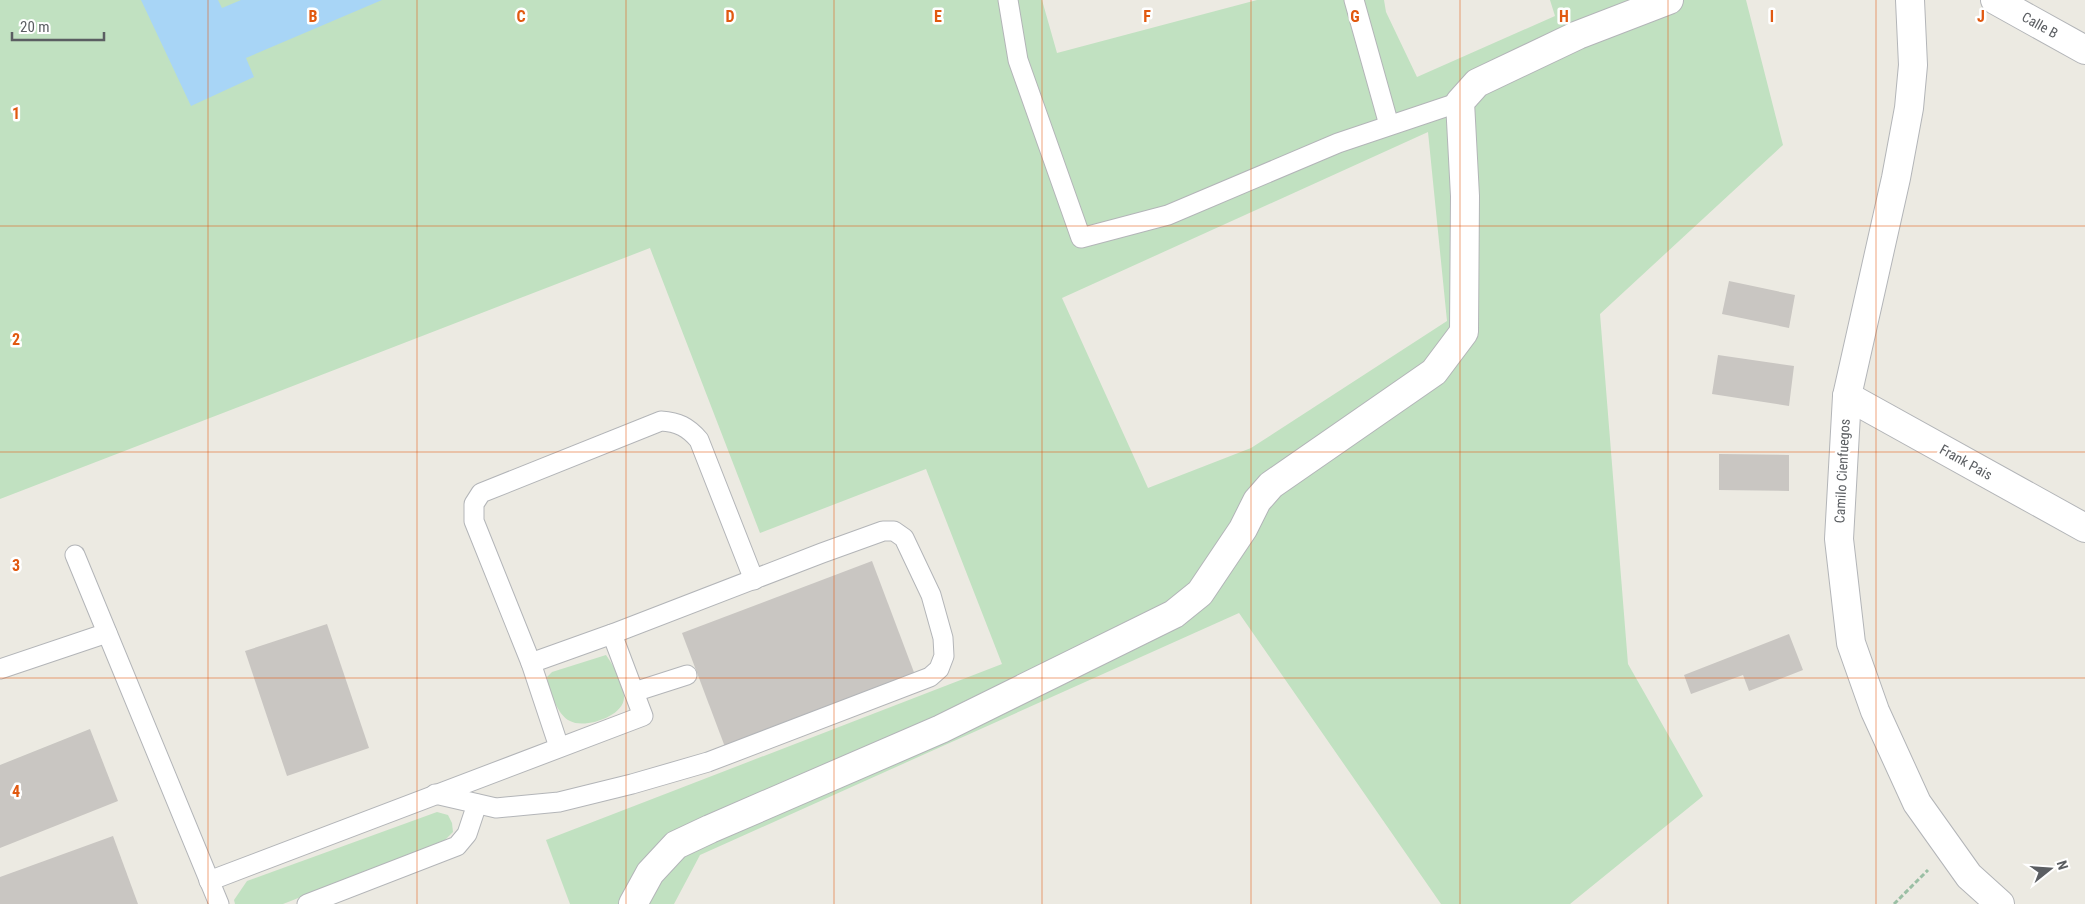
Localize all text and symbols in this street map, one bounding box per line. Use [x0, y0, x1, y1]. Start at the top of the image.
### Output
text: B [309, 7, 318, 26]
text: C [516, 7, 526, 26]
text: D [725, 7, 735, 26]
text: E [934, 7, 942, 26]
text: F [1143, 7, 1151, 26]
text: G [1350, 7, 1360, 26]
text: H [1559, 7, 1569, 26]
text: I [1770, 7, 1774, 26]
text: J [1977, 7, 1985, 26]
street label: Calle B [2019, 9, 2061, 41]
scale bar [12, 10, 105, 42]
text: 20 m [20, 18, 50, 36]
text: 1 [12, 104, 20, 123]
text: 2 [12, 330, 20, 349]
street label: Camilo Cienfuegos [1831, 418, 1853, 524]
street label: Frank Pais [1937, 441, 1995, 483]
text: 3 [12, 556, 20, 575]
text: 4 [12, 782, 20, 801]
north arrow [2025, 844, 2075, 894]
text: N [2054, 859, 2071, 872]

